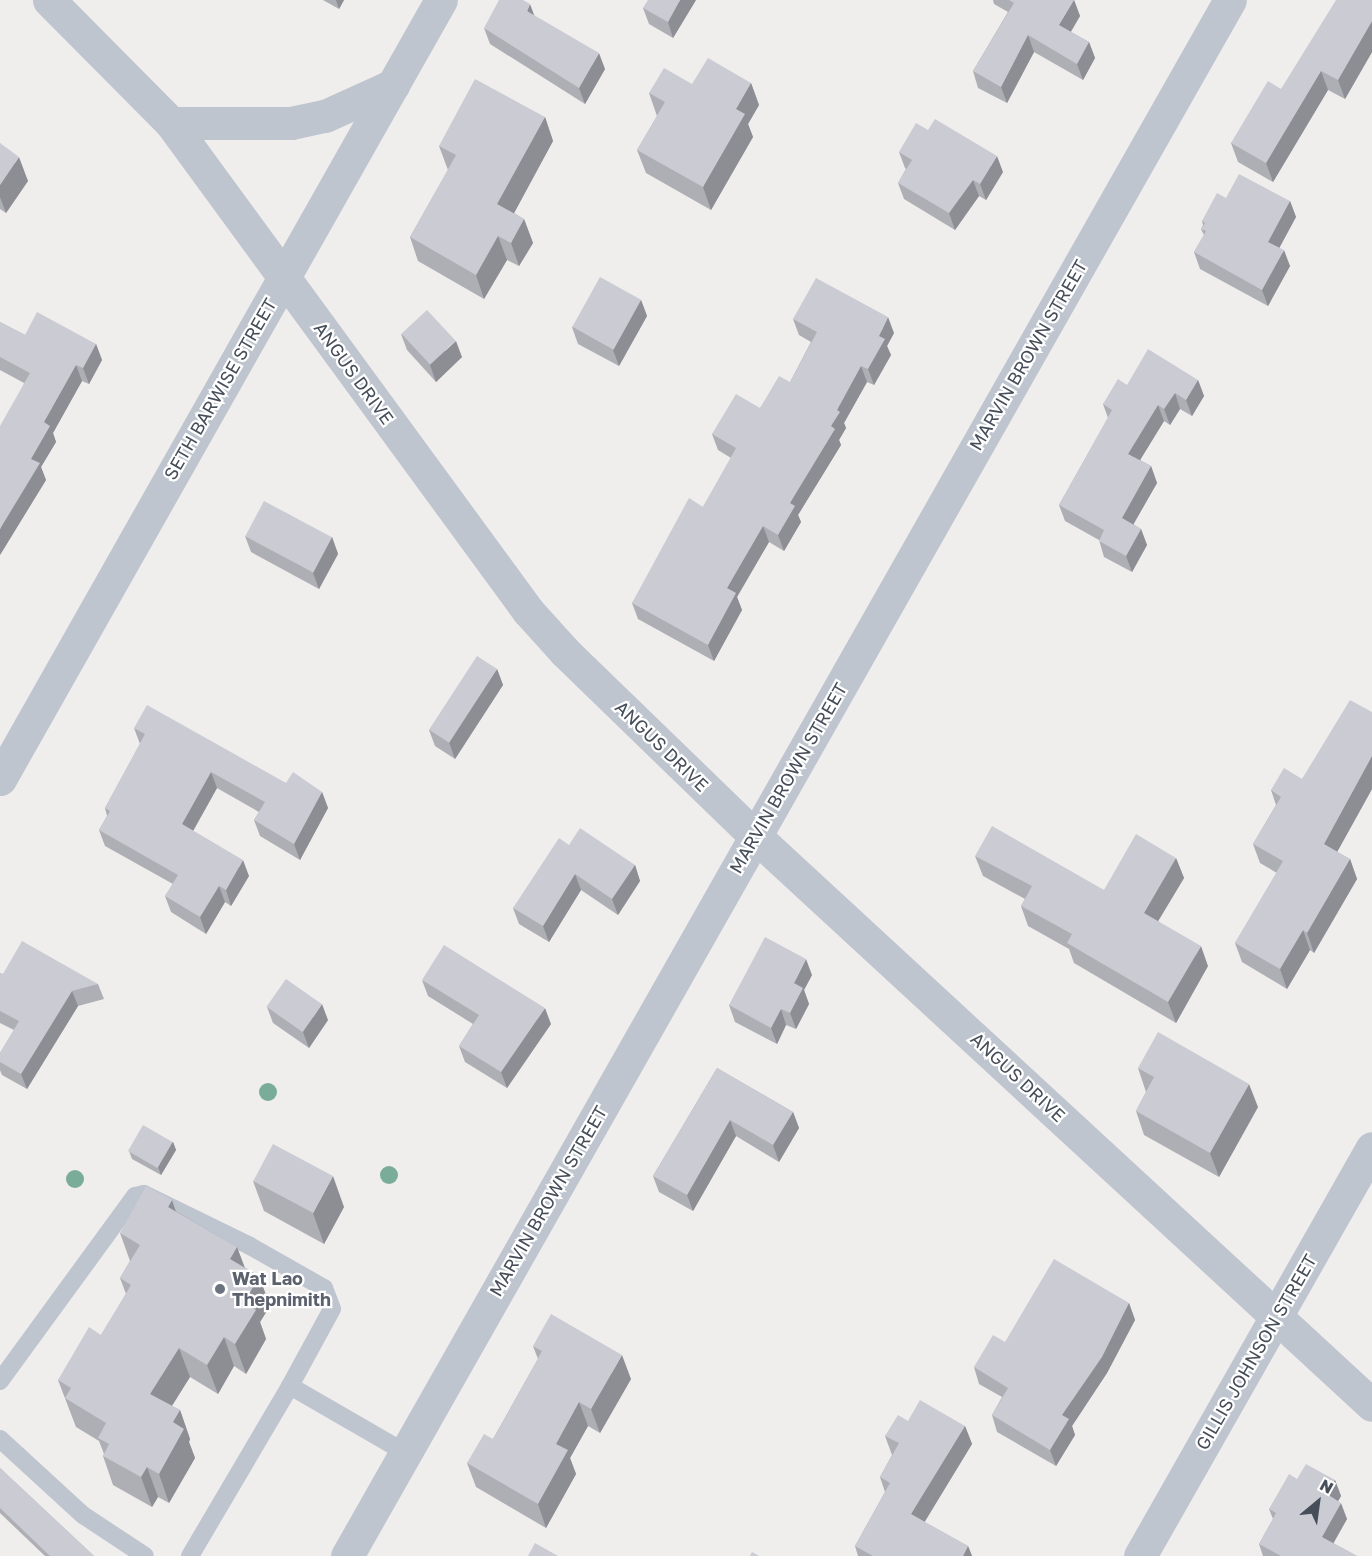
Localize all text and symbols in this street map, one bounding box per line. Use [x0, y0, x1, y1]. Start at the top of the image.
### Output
street label: MARVIN BROWN STREET [965, 256, 1091, 454]
street label: SETH BARWISE STREET [159, 294, 281, 484]
street label: ANGUS DRIVE [310, 318, 398, 428]
street label: MARVIN BROWN STREET [725, 679, 851, 877]
street label: ANGUS DRIVE [611, 696, 713, 796]
street label: ANGUS DRIVE [966, 1028, 1070, 1126]
street label: MARVIN BROWN STREET [485, 1102, 611, 1300]
street label: GILLIS JOHNSON STREET [1191, 1250, 1321, 1454]
place label: Wat Lao Thepnimith [232, 1268, 331, 1310]
marker: Wat Lao Thepnimith [213, 1282, 227, 1296]
north arrow [1288, 1472, 1348, 1532]
text: N [1317, 1475, 1337, 1498]

